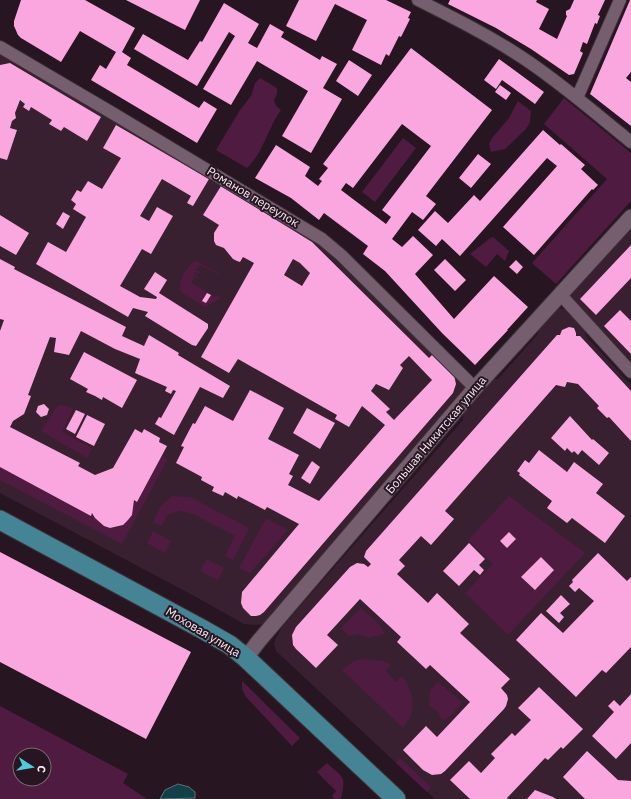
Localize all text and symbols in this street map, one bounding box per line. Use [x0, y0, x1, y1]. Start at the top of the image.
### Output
street label: Романов переулок [205, 163, 302, 230]
street label: Большая Никитская улица [382, 372, 490, 496]
street label: Моховая улица [163, 603, 244, 660]
north arrow [12, 747, 52, 787]
text: С [34, 764, 49, 774]

